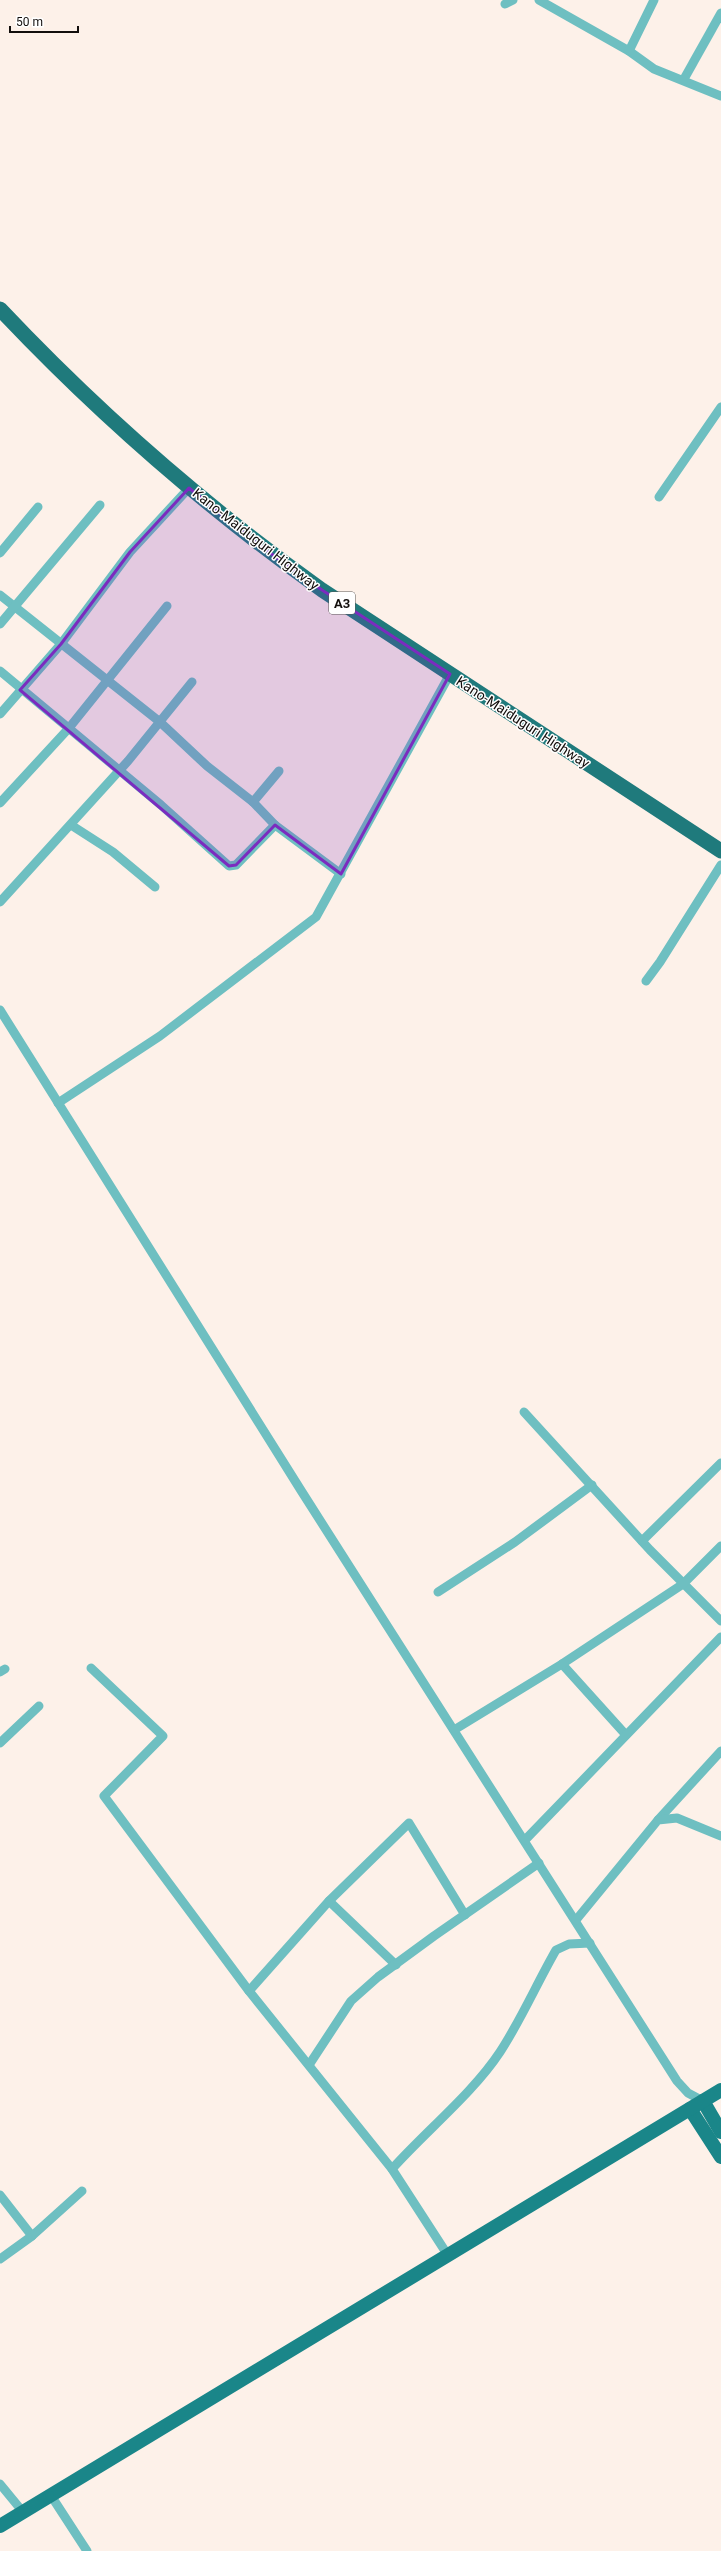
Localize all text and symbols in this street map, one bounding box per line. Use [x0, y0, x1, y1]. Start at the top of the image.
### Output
scale bar [10, 8, 78, 34]
text: 50 m [16, 15, 43, 29]
street label: Kano-Maiduguri Highway [190, 485, 323, 593]
road number: A3 [329, 592, 355, 614]
street label: Kano-Maiduguri Highway [453, 673, 593, 771]

